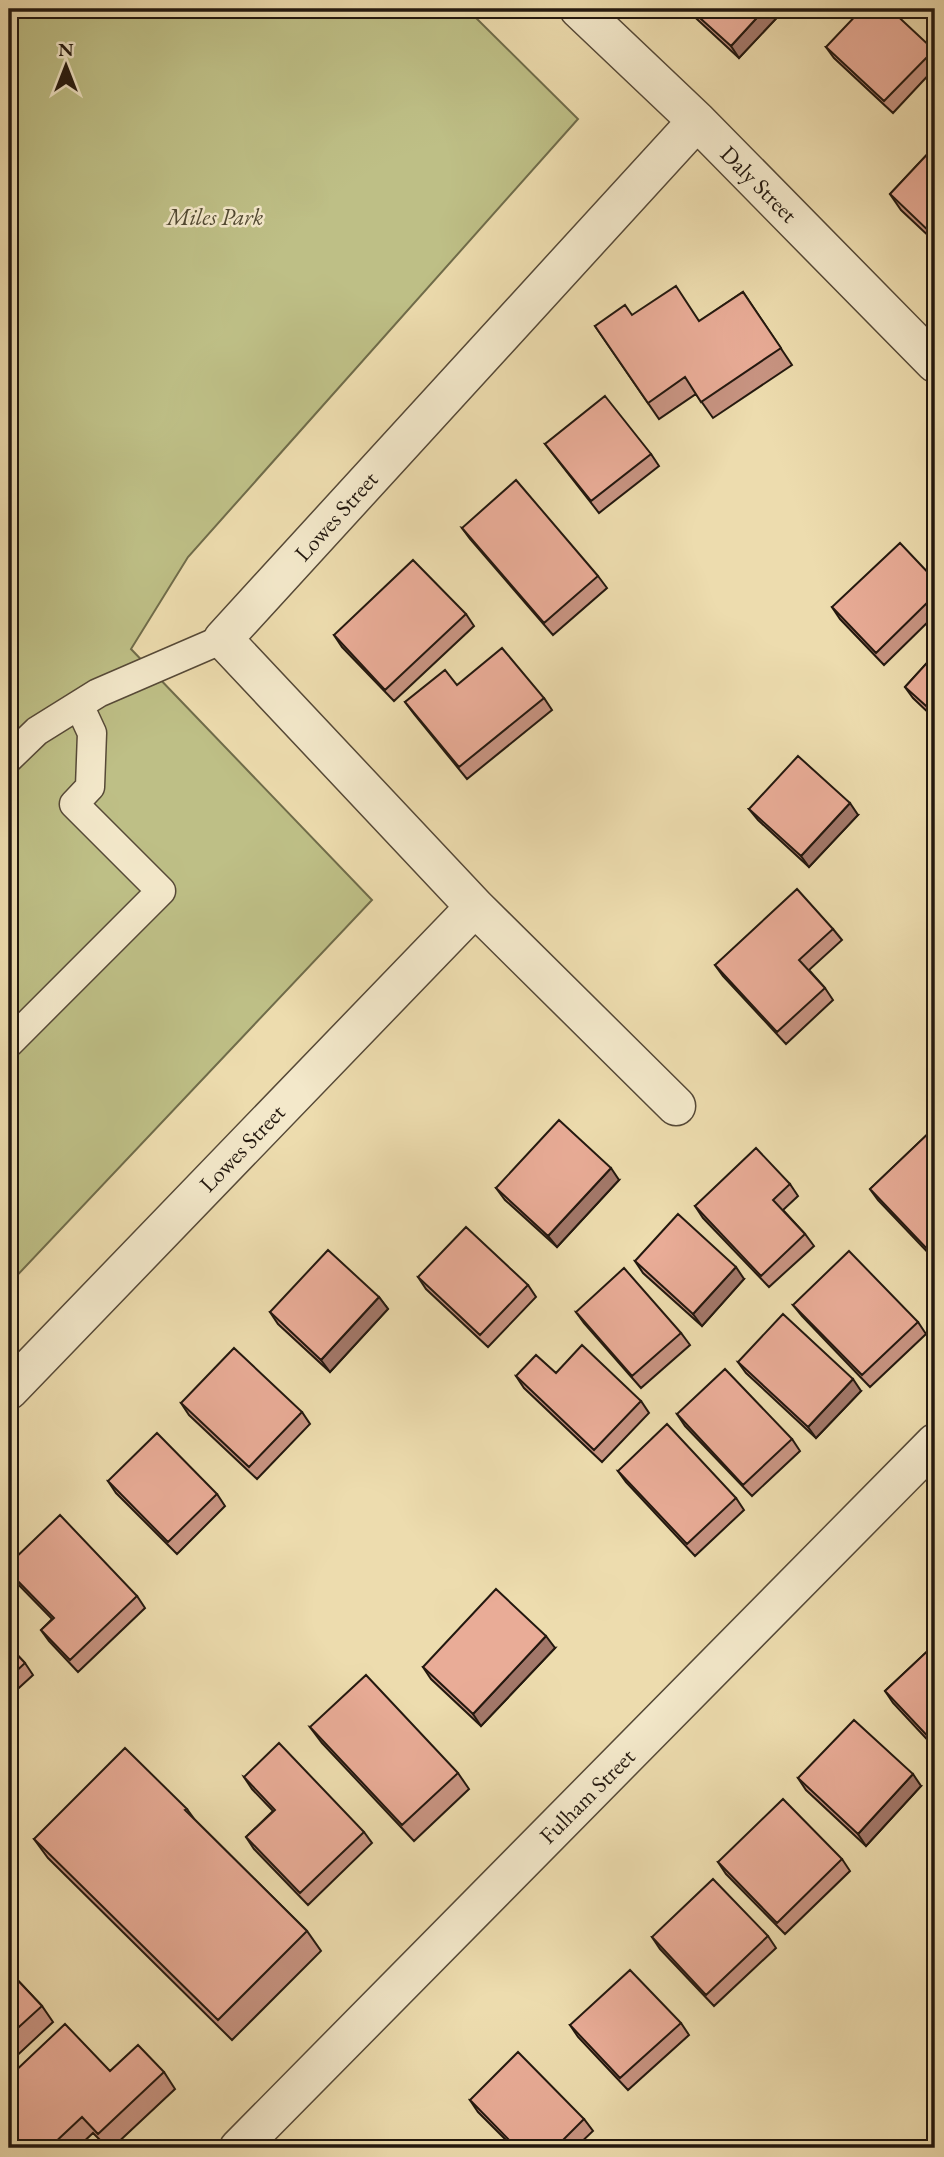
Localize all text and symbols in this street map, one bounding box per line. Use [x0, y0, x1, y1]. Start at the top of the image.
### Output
north arrow [32, 32, 102, 102]
text: N [58, 37, 74, 62]
street label: Daly Street [714, 139, 805, 230]
park label: Miles Park [165, 202, 264, 232]
street label: Lowes Street [288, 464, 385, 567]
street label: Lowes Street [193, 1097, 292, 1198]
street label: Fulham Street [533, 1741, 642, 1850]

